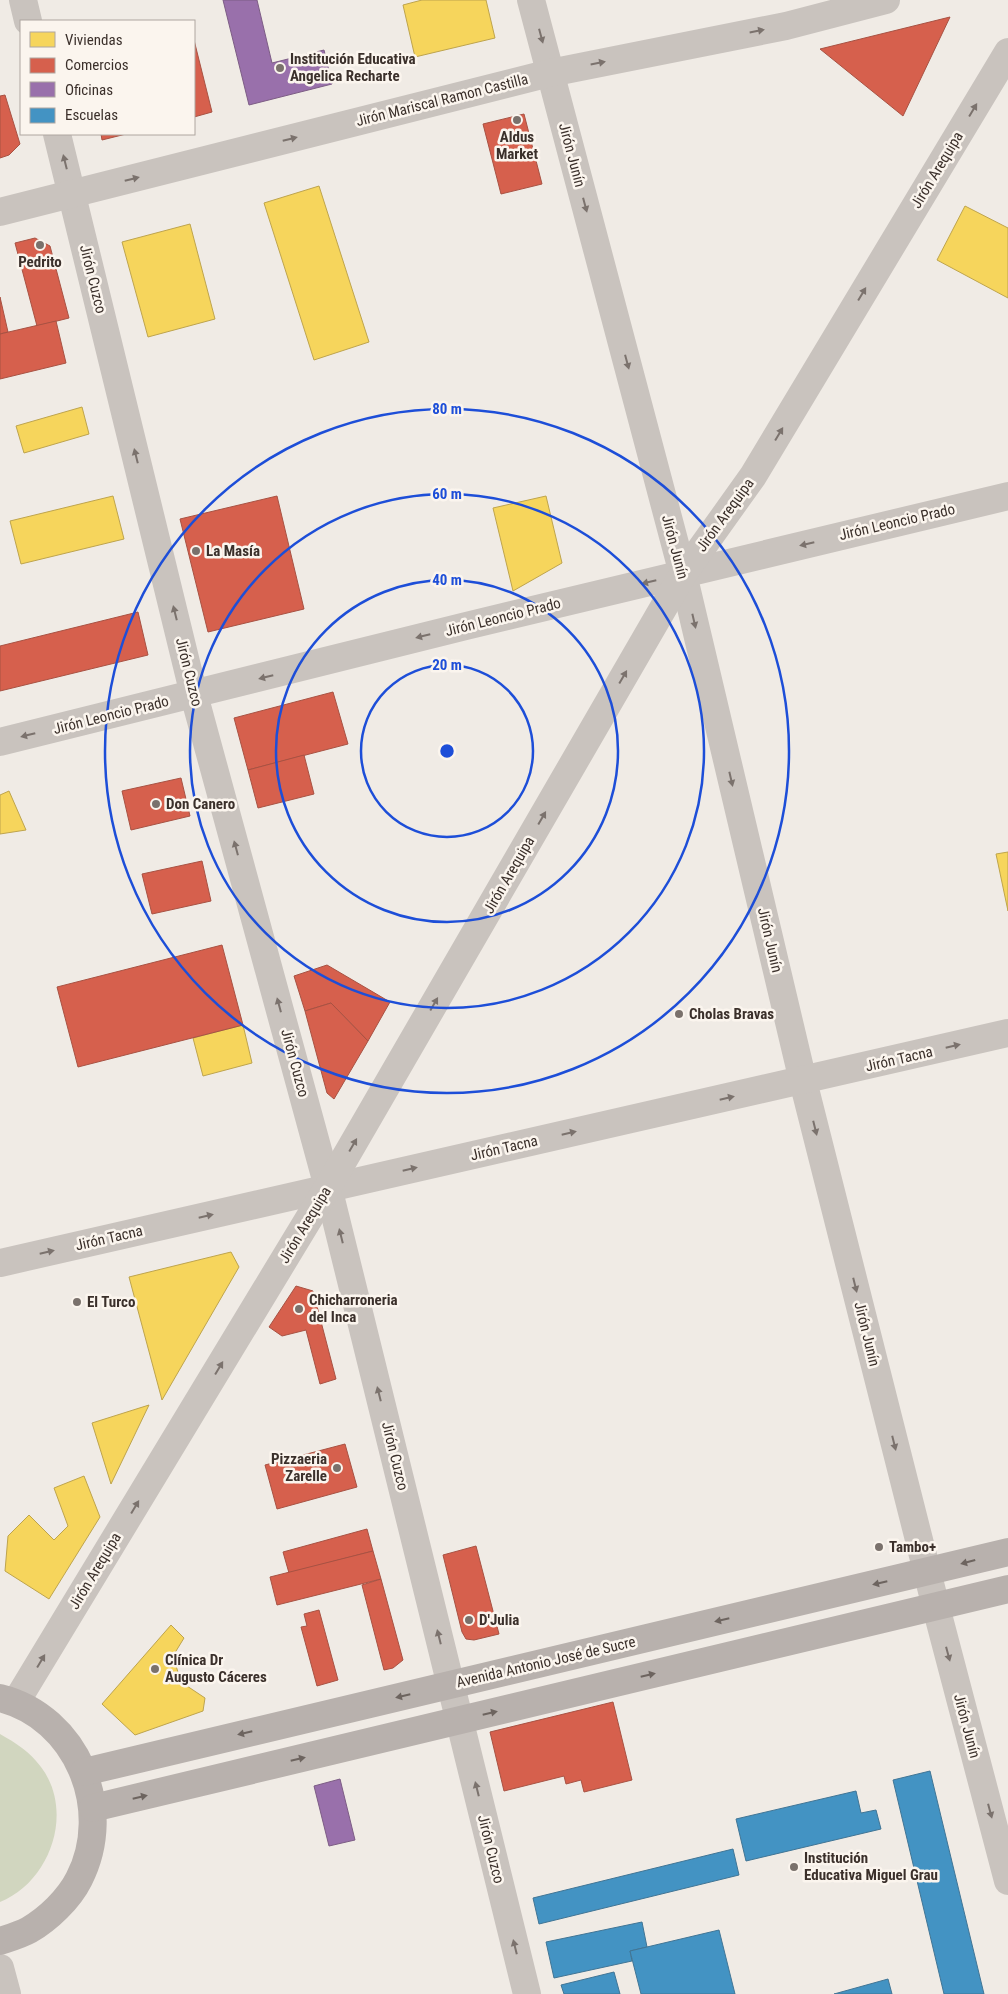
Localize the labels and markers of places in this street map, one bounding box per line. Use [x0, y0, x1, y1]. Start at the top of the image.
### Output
place label: Institución Educativa Angelica Recharte [290, 50, 416, 85]
marker: Institución Educativa Angelica Recharte [274, 62, 286, 74]
marker: Aldus Market [511, 114, 523, 126]
place label: Aldus Market [496, 128, 539, 163]
marker: Pedrito [34, 239, 46, 251]
place label: Pedrito [18, 253, 62, 271]
place label: La Masía [206, 542, 260, 560]
marker: La Masía [190, 545, 202, 557]
centre of rings [438, 742, 456, 760]
place label: Don Canero [166, 795, 235, 813]
marker: Don Canero [150, 798, 162, 810]
place label: Cholas Bravas [689, 1005, 774, 1023]
marker: Cholas Bravas [673, 1008, 685, 1020]
place label: Chicharroneria del Inca [309, 1291, 398, 1326]
place label: El Turco [87, 1293, 135, 1311]
marker: El Turco [71, 1296, 83, 1308]
marker: Chicharroneria del Inca [293, 1303, 305, 1315]
place label: Pizzaeria Zarelle [271, 1450, 327, 1485]
marker: Pizzaeria Zarelle [331, 1462, 343, 1474]
place label: Tambo+ [889, 1538, 936, 1556]
marker: Tambo+ [873, 1541, 885, 1553]
place label: D'Julia [479, 1611, 519, 1629]
marker: D'Julia [463, 1614, 475, 1626]
place label: Clínica Dr Augusto Cáceres [165, 1651, 267, 1686]
marker: Clínica Dr Augusto Cáceres [149, 1663, 161, 1675]
place label: Institución Educativa Miguel Grau [804, 1849, 938, 1884]
marker: Institución Educativa Miguel Grau [788, 1861, 800, 1873]

